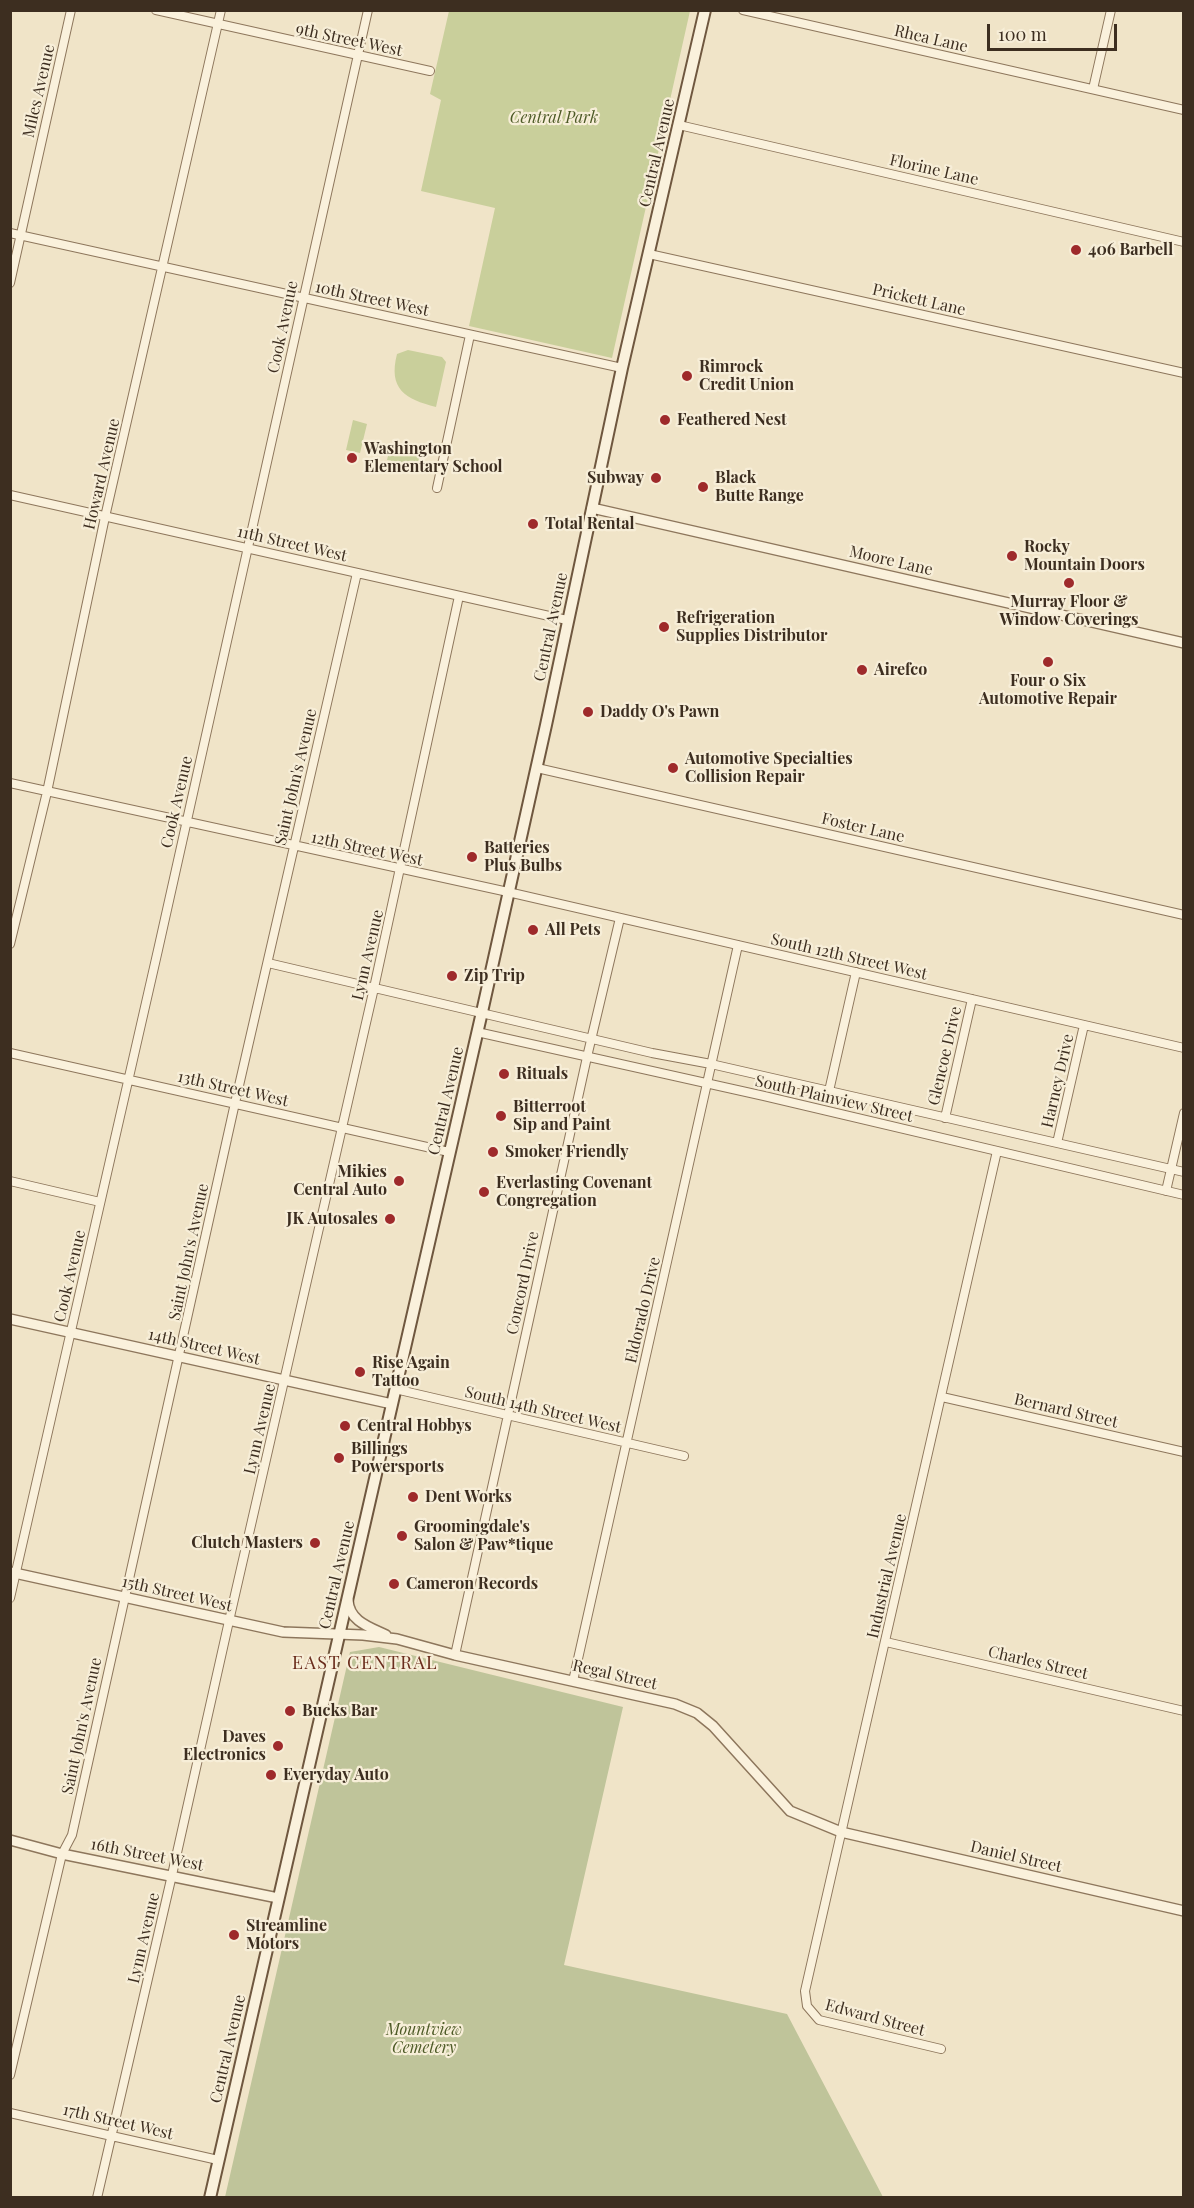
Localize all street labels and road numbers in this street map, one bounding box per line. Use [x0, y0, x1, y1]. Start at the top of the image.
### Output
street label: 9th Street West [294, 19, 404, 61]
street label: Rhea Lane [892, 21, 970, 57]
street label: Miles Avenue [19, 43, 59, 139]
street label: Central Avenue [635, 97, 679, 209]
street label: Florine Lane [888, 150, 980, 190]
street label: 10th Street West [313, 278, 431, 320]
street label: Cook Avenue [264, 279, 302, 375]
street label: Prickett Lane [871, 280, 967, 320]
street label: Howard Avenue [80, 417, 124, 531]
street label: 11th Street West [235, 522, 349, 566]
street label: Moore Lane [847, 542, 935, 580]
street label: Central Avenue [530, 571, 572, 683]
street label: Saint John's Avenue [271, 707, 321, 847]
street label: Cook Avenue [157, 754, 197, 850]
street label: Foster Lane [820, 809, 906, 847]
street label: 12th Street West [309, 828, 425, 870]
street label: Lynn Avenue [348, 908, 388, 1002]
street label: South 12th Street West [769, 930, 929, 984]
street label: Glencoe Drive [924, 1005, 966, 1107]
street label: Harney Drive [1038, 1032, 1078, 1130]
street label: Central Avenue [424, 1045, 468, 1157]
street label: 13th Street West [176, 1067, 290, 1111]
street label: South Plainview Street [753, 1071, 915, 1127]
street label: Saint John's Avenue [165, 1182, 213, 1322]
street label: Cook Avenue [50, 1228, 90, 1324]
street label: Concord Drive [503, 1230, 543, 1336]
street label: Eldorado Drive [621, 1255, 665, 1365]
street label: 14th Street West [146, 1325, 262, 1369]
street label: Lynn Avenue [240, 1382, 280, 1476]
street label: South 14th Street West [463, 1383, 623, 1437]
street label: Bernard Street [1012, 1390, 1120, 1432]
street label: Industrial Avenue [863, 1512, 911, 1640]
street label: Central Avenue [315, 1519, 359, 1631]
street label: 15th Street West [120, 1572, 234, 1616]
street label: Charles Street [986, 1642, 1090, 1684]
street label: Saint John's Avenue [58, 1656, 106, 1796]
street label: Regal Street [571, 1656, 659, 1694]
street label: 16th Street West [89, 1835, 205, 1875]
street label: Daniel Street [968, 1837, 1064, 1877]
street label: Lynn Avenue [124, 1891, 164, 1985]
street label: Central Avenue [206, 1993, 250, 2105]
street label: Edward Street [823, 1995, 927, 2041]
street label: 17th Street West [61, 2100, 175, 2144]

